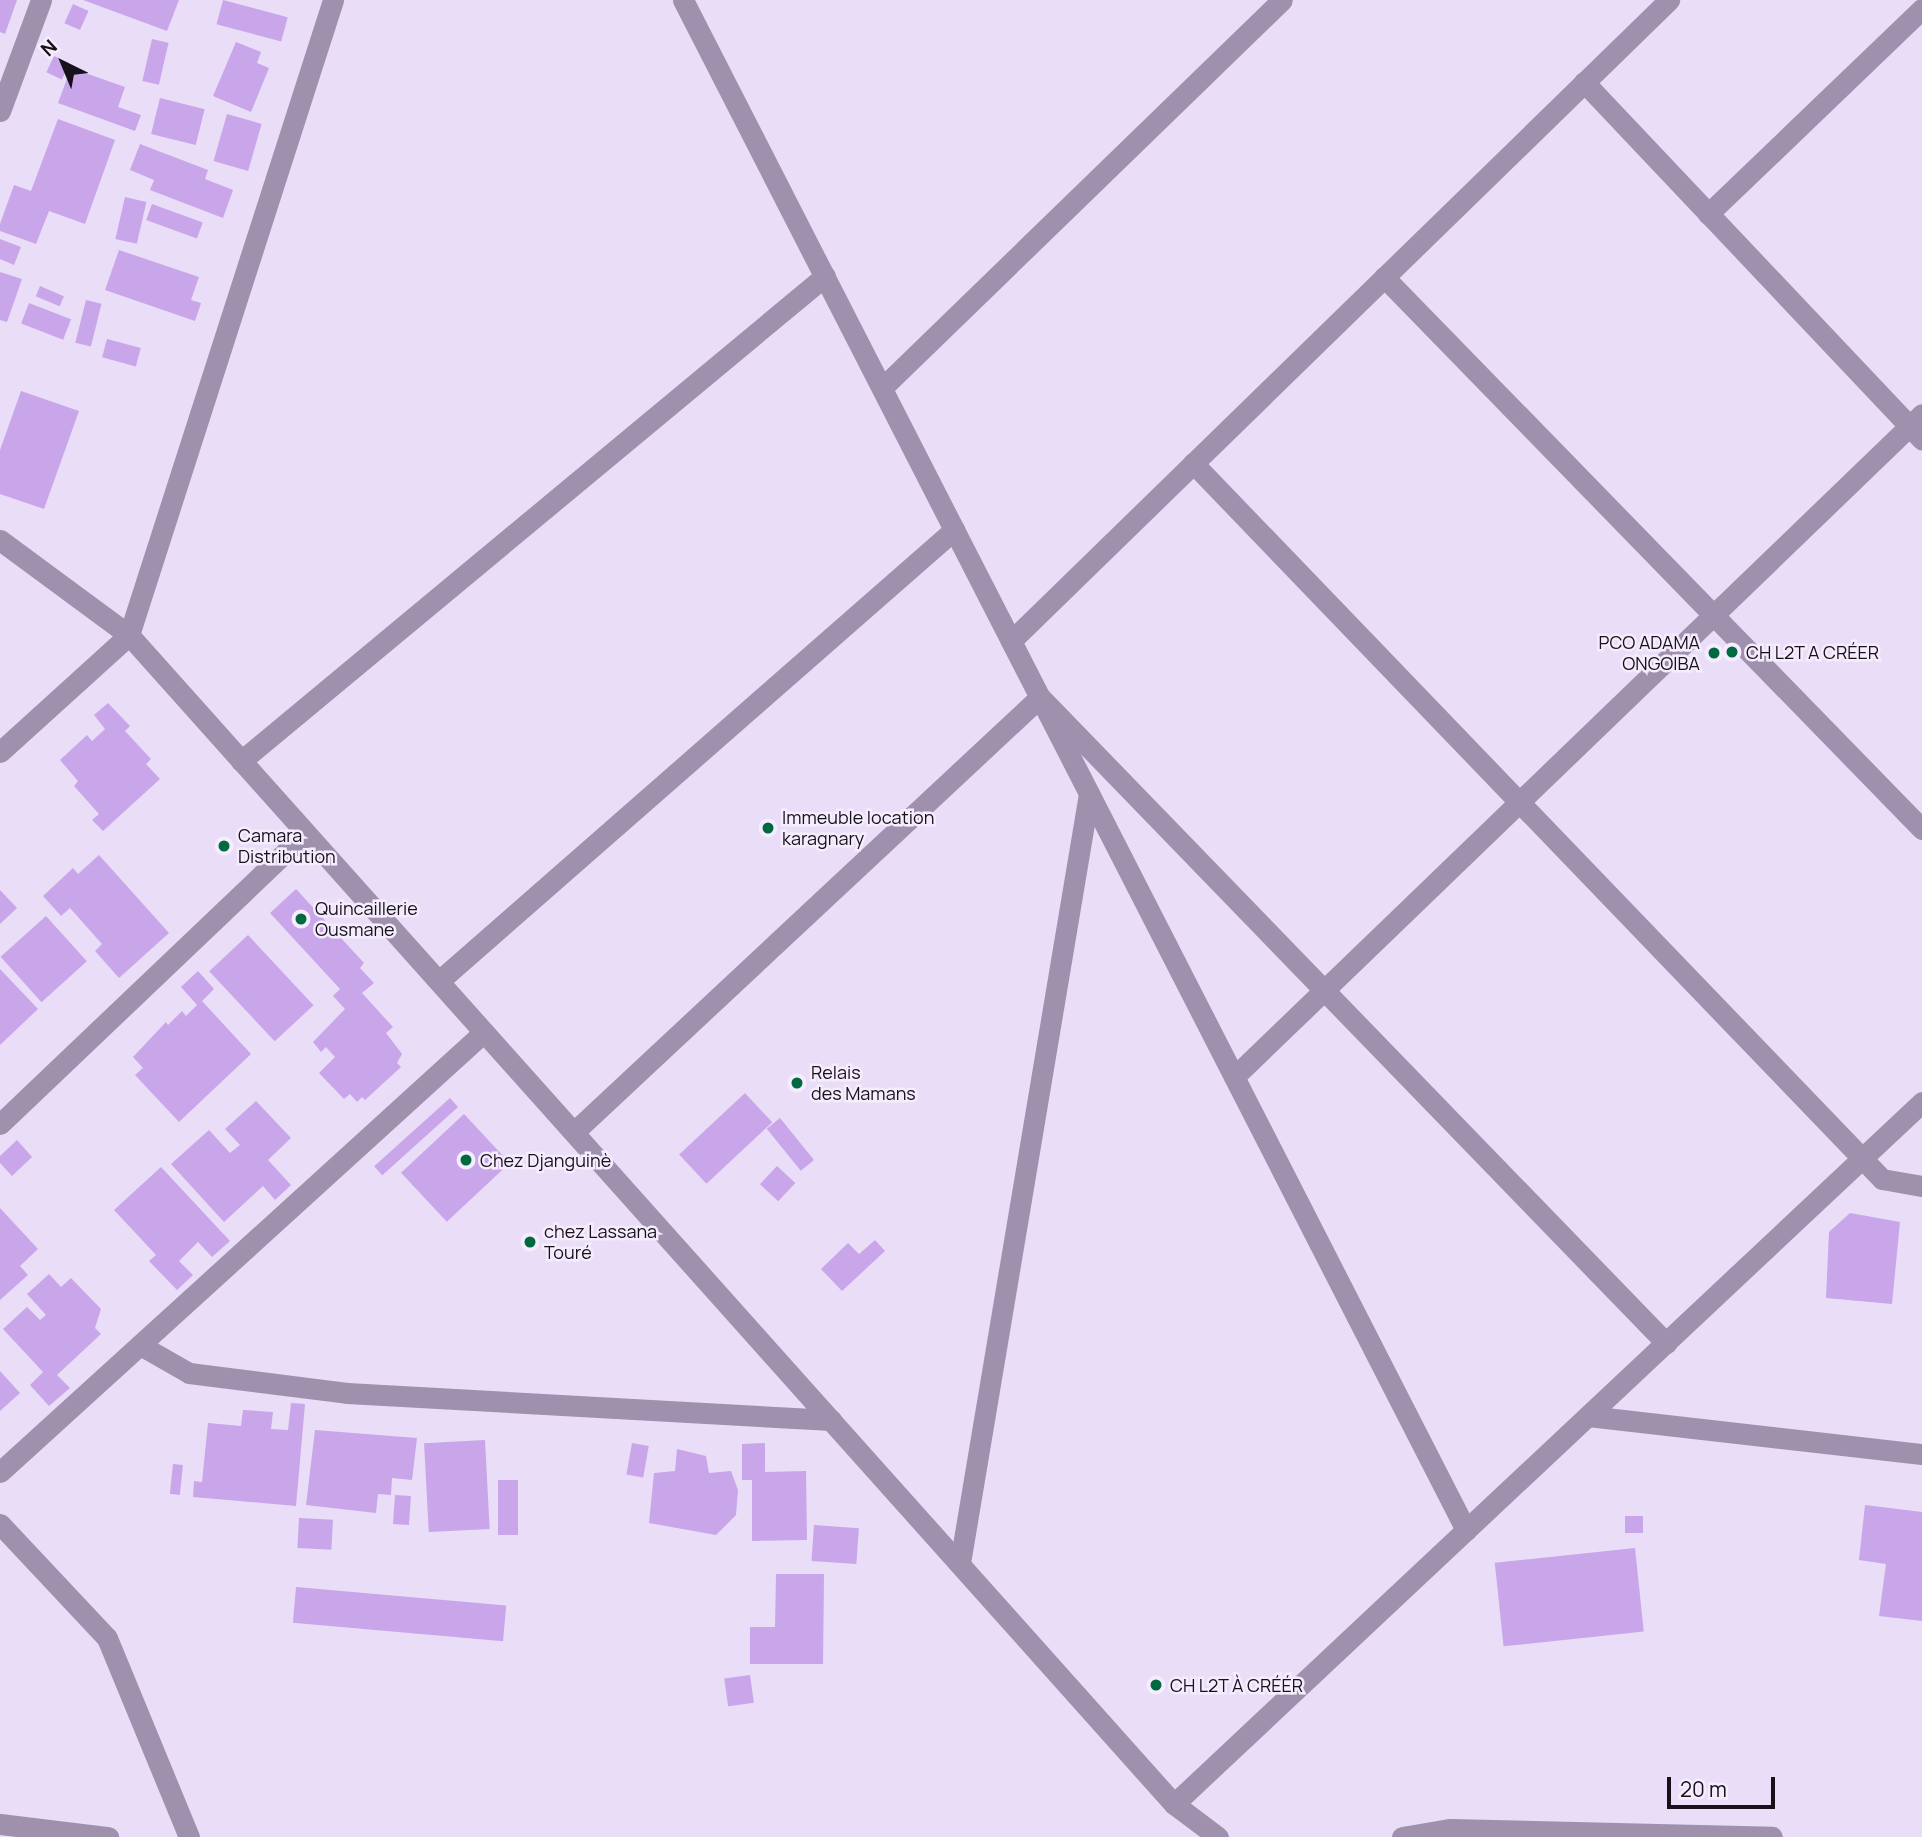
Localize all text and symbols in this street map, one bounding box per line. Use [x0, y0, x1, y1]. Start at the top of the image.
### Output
north arrow [28, 28, 98, 98]
text: N [35, 33, 63, 62]
place label: PCO ADAMA ONGOIBA [1599, 632, 1700, 674]
place label: CH L2T A CRÉER [1746, 641, 1880, 663]
marker: CH L2T A CRÉER [1724, 644, 1740, 660]
marker: PCO ADAMA ONGOIBA [1706, 645, 1722, 661]
place label: Immeuble location karagnary [782, 807, 934, 850]
marker: Immeuble location karagnary [760, 820, 776, 836]
place label: Camara Distribution [238, 825, 336, 868]
marker: Camara Distribution [216, 838, 232, 854]
place label: Quincaillerie Ousmane [315, 898, 418, 940]
marker: Quincaillerie Ousmane [293, 911, 309, 927]
place label: Relais des Mamans [811, 1062, 916, 1104]
marker: Relais des Mamans [789, 1075, 805, 1091]
place label: Chez Djanguinè [480, 1149, 611, 1171]
marker: Chez Djanguinè [458, 1152, 474, 1168]
place label: chez Lassana Touré [544, 1221, 657, 1264]
marker: chez Lassana Touré [522, 1234, 538, 1250]
place label: CH L2T À CRÉÉR [1170, 1674, 1304, 1696]
marker: CH L2T À CRÉÉR [1148, 1677, 1164, 1693]
scale bar [1670, 1764, 1778, 1808]
text: 20 m [1680, 1775, 1727, 1803]

